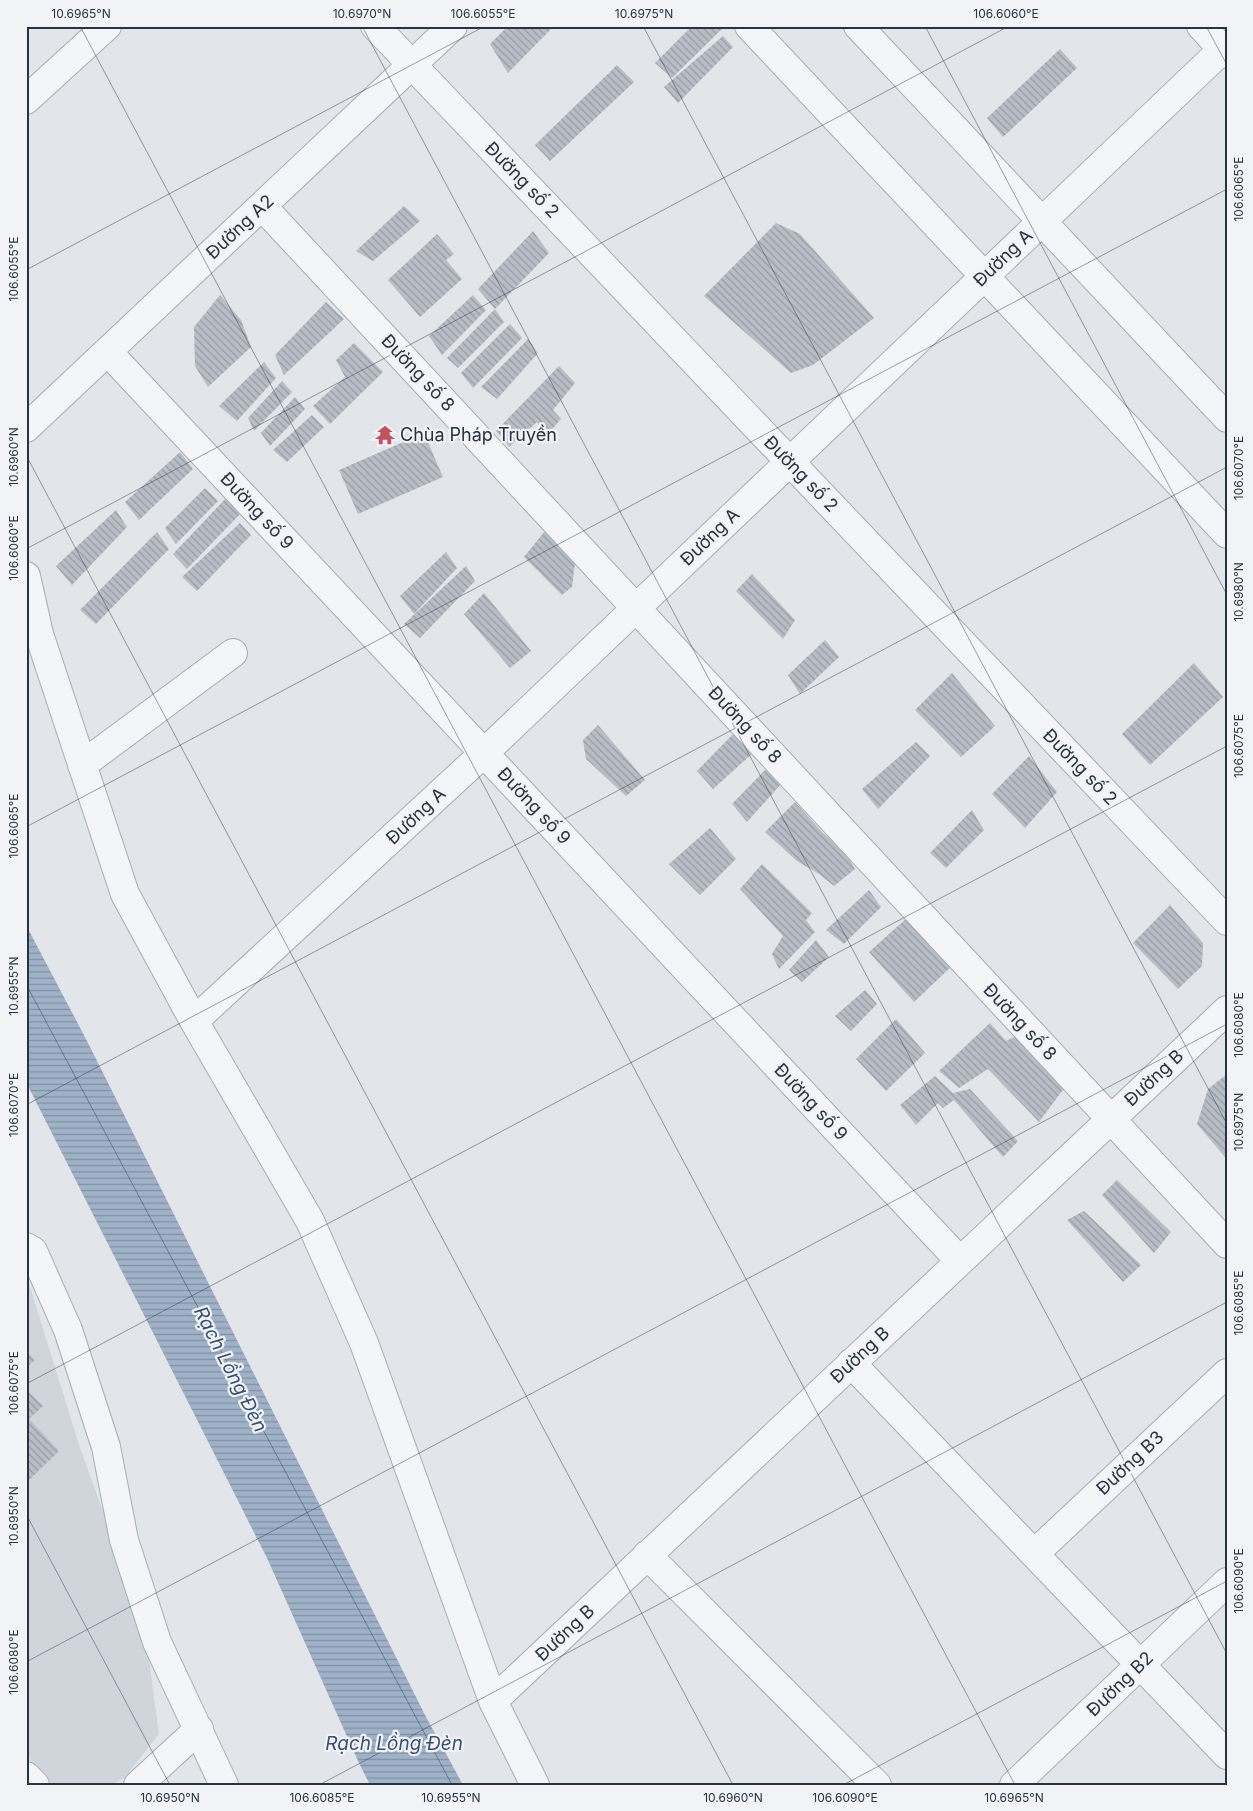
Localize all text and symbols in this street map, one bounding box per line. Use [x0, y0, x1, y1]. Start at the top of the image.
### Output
text: 10.6965°N [51, 6, 111, 21]
text: 10.6970°N [333, 6, 391, 21]
text: 106.6055°E [451, 6, 515, 21]
text: 10.6975°N [615, 6, 673, 21]
text: 106.6060°E [973, 6, 1039, 21]
street label: Đường số 2 [481, 137, 564, 222]
text: 106.6065°E [1231, 156, 1246, 222]
street label: Đường A2 [202, 190, 278, 263]
street label: Đường A [969, 225, 1036, 291]
text: 106.6055°E [6, 237, 21, 301]
street label: Đường số 8 [377, 330, 459, 415]
temple icon: Chùa Pháp Truyền [374, 424, 396, 446]
place label: Chùa Pháp Truyền [400, 424, 557, 445]
text: 10.6960°N [6, 427, 21, 487]
street label: Đường số 2 [760, 431, 843, 516]
text: 106.6070°E [1231, 436, 1246, 500]
street label: Đường số 9 [216, 468, 298, 553]
street label: Đường A [676, 504, 743, 570]
text: 106.6060°E [6, 515, 21, 581]
text: 10.6980°N [1231, 562, 1246, 622]
street label: Đường số 8 [704, 682, 786, 767]
text: 106.6075°E [1231, 714, 1246, 778]
street label: Đường số 2 [1039, 724, 1122, 809]
street label: Đường số 9 [493, 763, 575, 848]
street label: Đường A [382, 783, 450, 848]
text: 106.6065°E [6, 793, 21, 859]
text: 10.6955°N [6, 956, 21, 1016]
street label: Đường số 8 [979, 979, 1061, 1064]
text: 106.6080°E [1231, 992, 1246, 1058]
street label: Đường B [1120, 1045, 1187, 1110]
street label: Đường số 9 [770, 1059, 852, 1144]
text: 106.6070°E [6, 1073, 21, 1137]
text: 10.6975°N [1231, 1093, 1246, 1151]
text: 106.6085°E [1231, 1270, 1246, 1336]
water label: Rạch Lồng Đèn [189, 1303, 272, 1436]
street label: Đường B [826, 1322, 893, 1387]
text: 106.6075°E [6, 1351, 21, 1415]
street label: Đường B3 [1092, 1426, 1168, 1499]
text: 10.6950°N [6, 1486, 21, 1546]
text: 106.6090°E [1231, 1548, 1246, 1614]
street label: Đường B [531, 1600, 598, 1665]
text: 106.6080°E [6, 1629, 21, 1695]
street label: Đường B2 [1082, 1647, 1157, 1720]
water label: Rạch Lồng Đèn [325, 1732, 463, 1755]
text: 10.6950°N [140, 1790, 200, 1805]
text: 106.6085°E [289, 1790, 355, 1805]
text: 10.6955°N [421, 1790, 481, 1805]
text: 10.6960°N [703, 1790, 763, 1805]
text: 106.6090°E [812, 1790, 878, 1805]
text: 10.6965°N [984, 1790, 1044, 1805]

